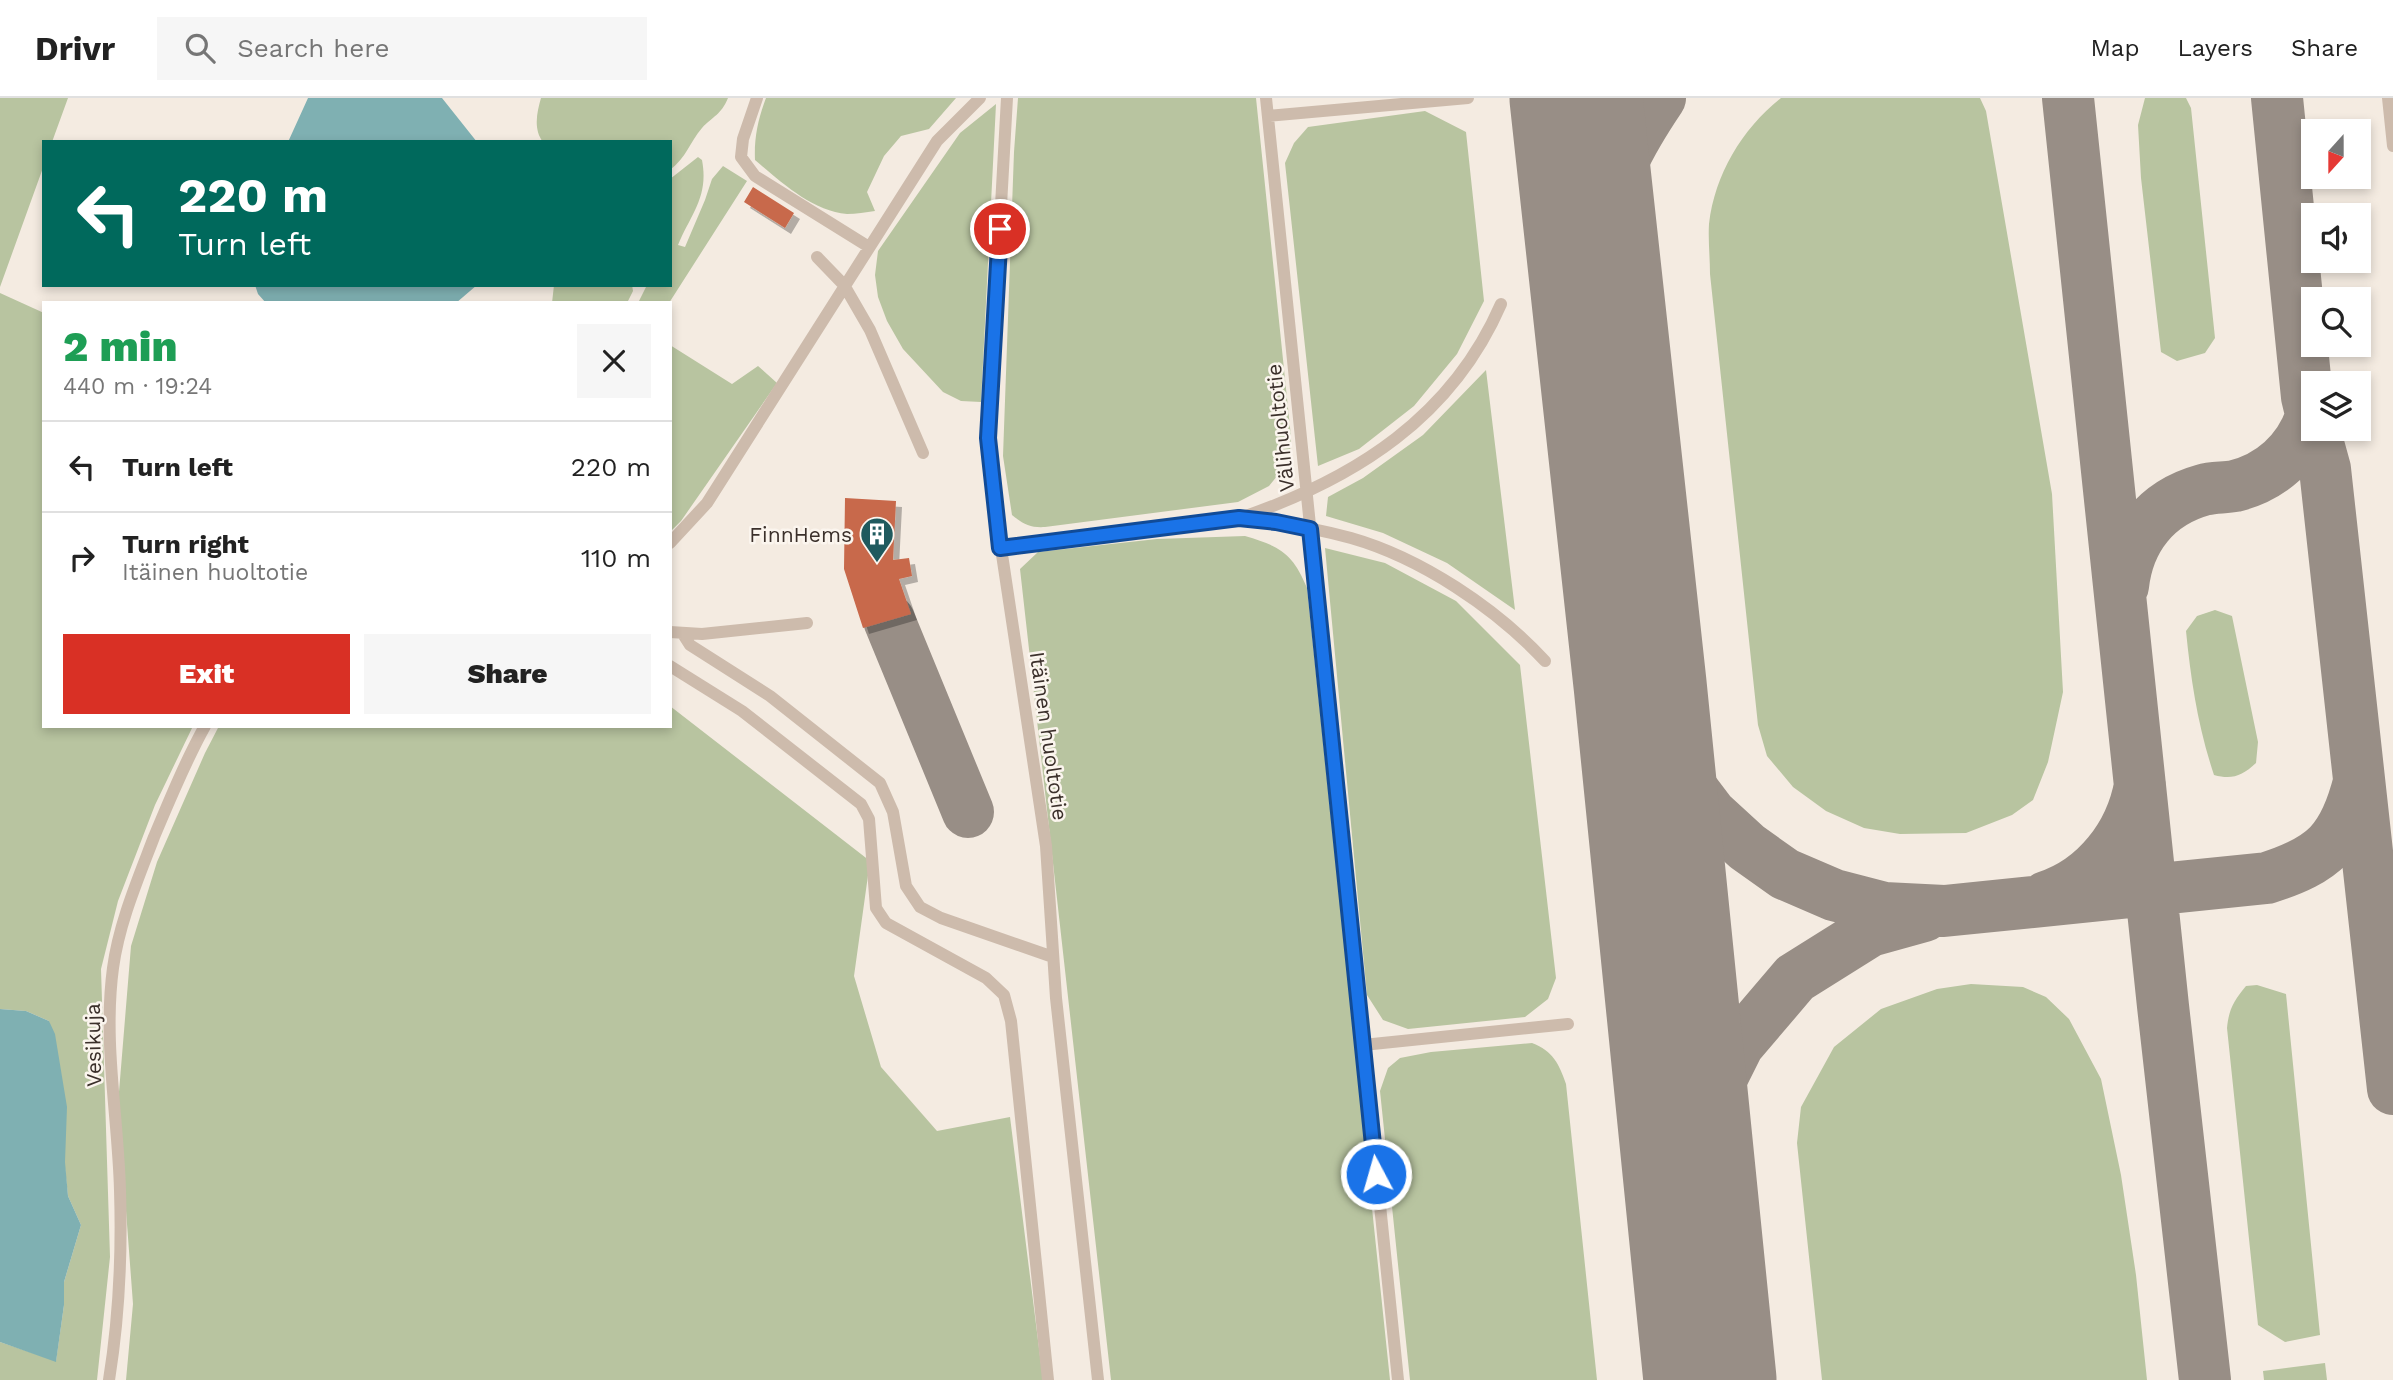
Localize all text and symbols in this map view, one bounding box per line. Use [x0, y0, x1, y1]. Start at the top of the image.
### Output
search box [157, 17, 647, 80]
text: Drivr [35, 29, 115, 68]
icon: search [181, 29, 219, 67]
text: Search here [237, 33, 390, 63]
text: Map [2091, 34, 2139, 62]
text: Layers [2177, 34, 2253, 62]
text: Share [2291, 34, 2358, 62]
north arrow [2301, 119, 2371, 189]
map controls [2301, 119, 2371, 441]
text: 220 m [178, 166, 328, 224]
icon: left [63, 168, 154, 259]
pin [970, 199, 1030, 259]
button: sound [2301, 203, 2371, 273]
icon: arrive [981, 210, 1019, 248]
text: Turn left [178, 225, 311, 263]
button: search [2301, 287, 2371, 357]
text: 2 min [63, 322, 177, 371]
button: close [577, 324, 651, 398]
street label: Välihuoltotie [1261, 363, 1299, 493]
button: layers [2301, 371, 2371, 441]
text: 440 m · 19:24 [63, 373, 212, 400]
icon: left [63, 448, 101, 486]
text: Turn left [122, 452, 233, 482]
text: 220 m [571, 452, 651, 482]
building icon: FinnHems [858, 515, 896, 564]
place label: FinnHems [749, 522, 852, 547]
text: Turn right [122, 529, 249, 559]
icon: right [63, 539, 101, 577]
text: 110 m [581, 543, 651, 573]
text: Itäinen huoltotie [122, 559, 308, 586]
button: Exit [63, 634, 350, 714]
button: Share [364, 634, 651, 714]
street label: Itäinen huoltotie [1025, 650, 1073, 822]
street label: Vesikuja [80, 1003, 106, 1087]
position arrow [1339, 1137, 1413, 1211]

